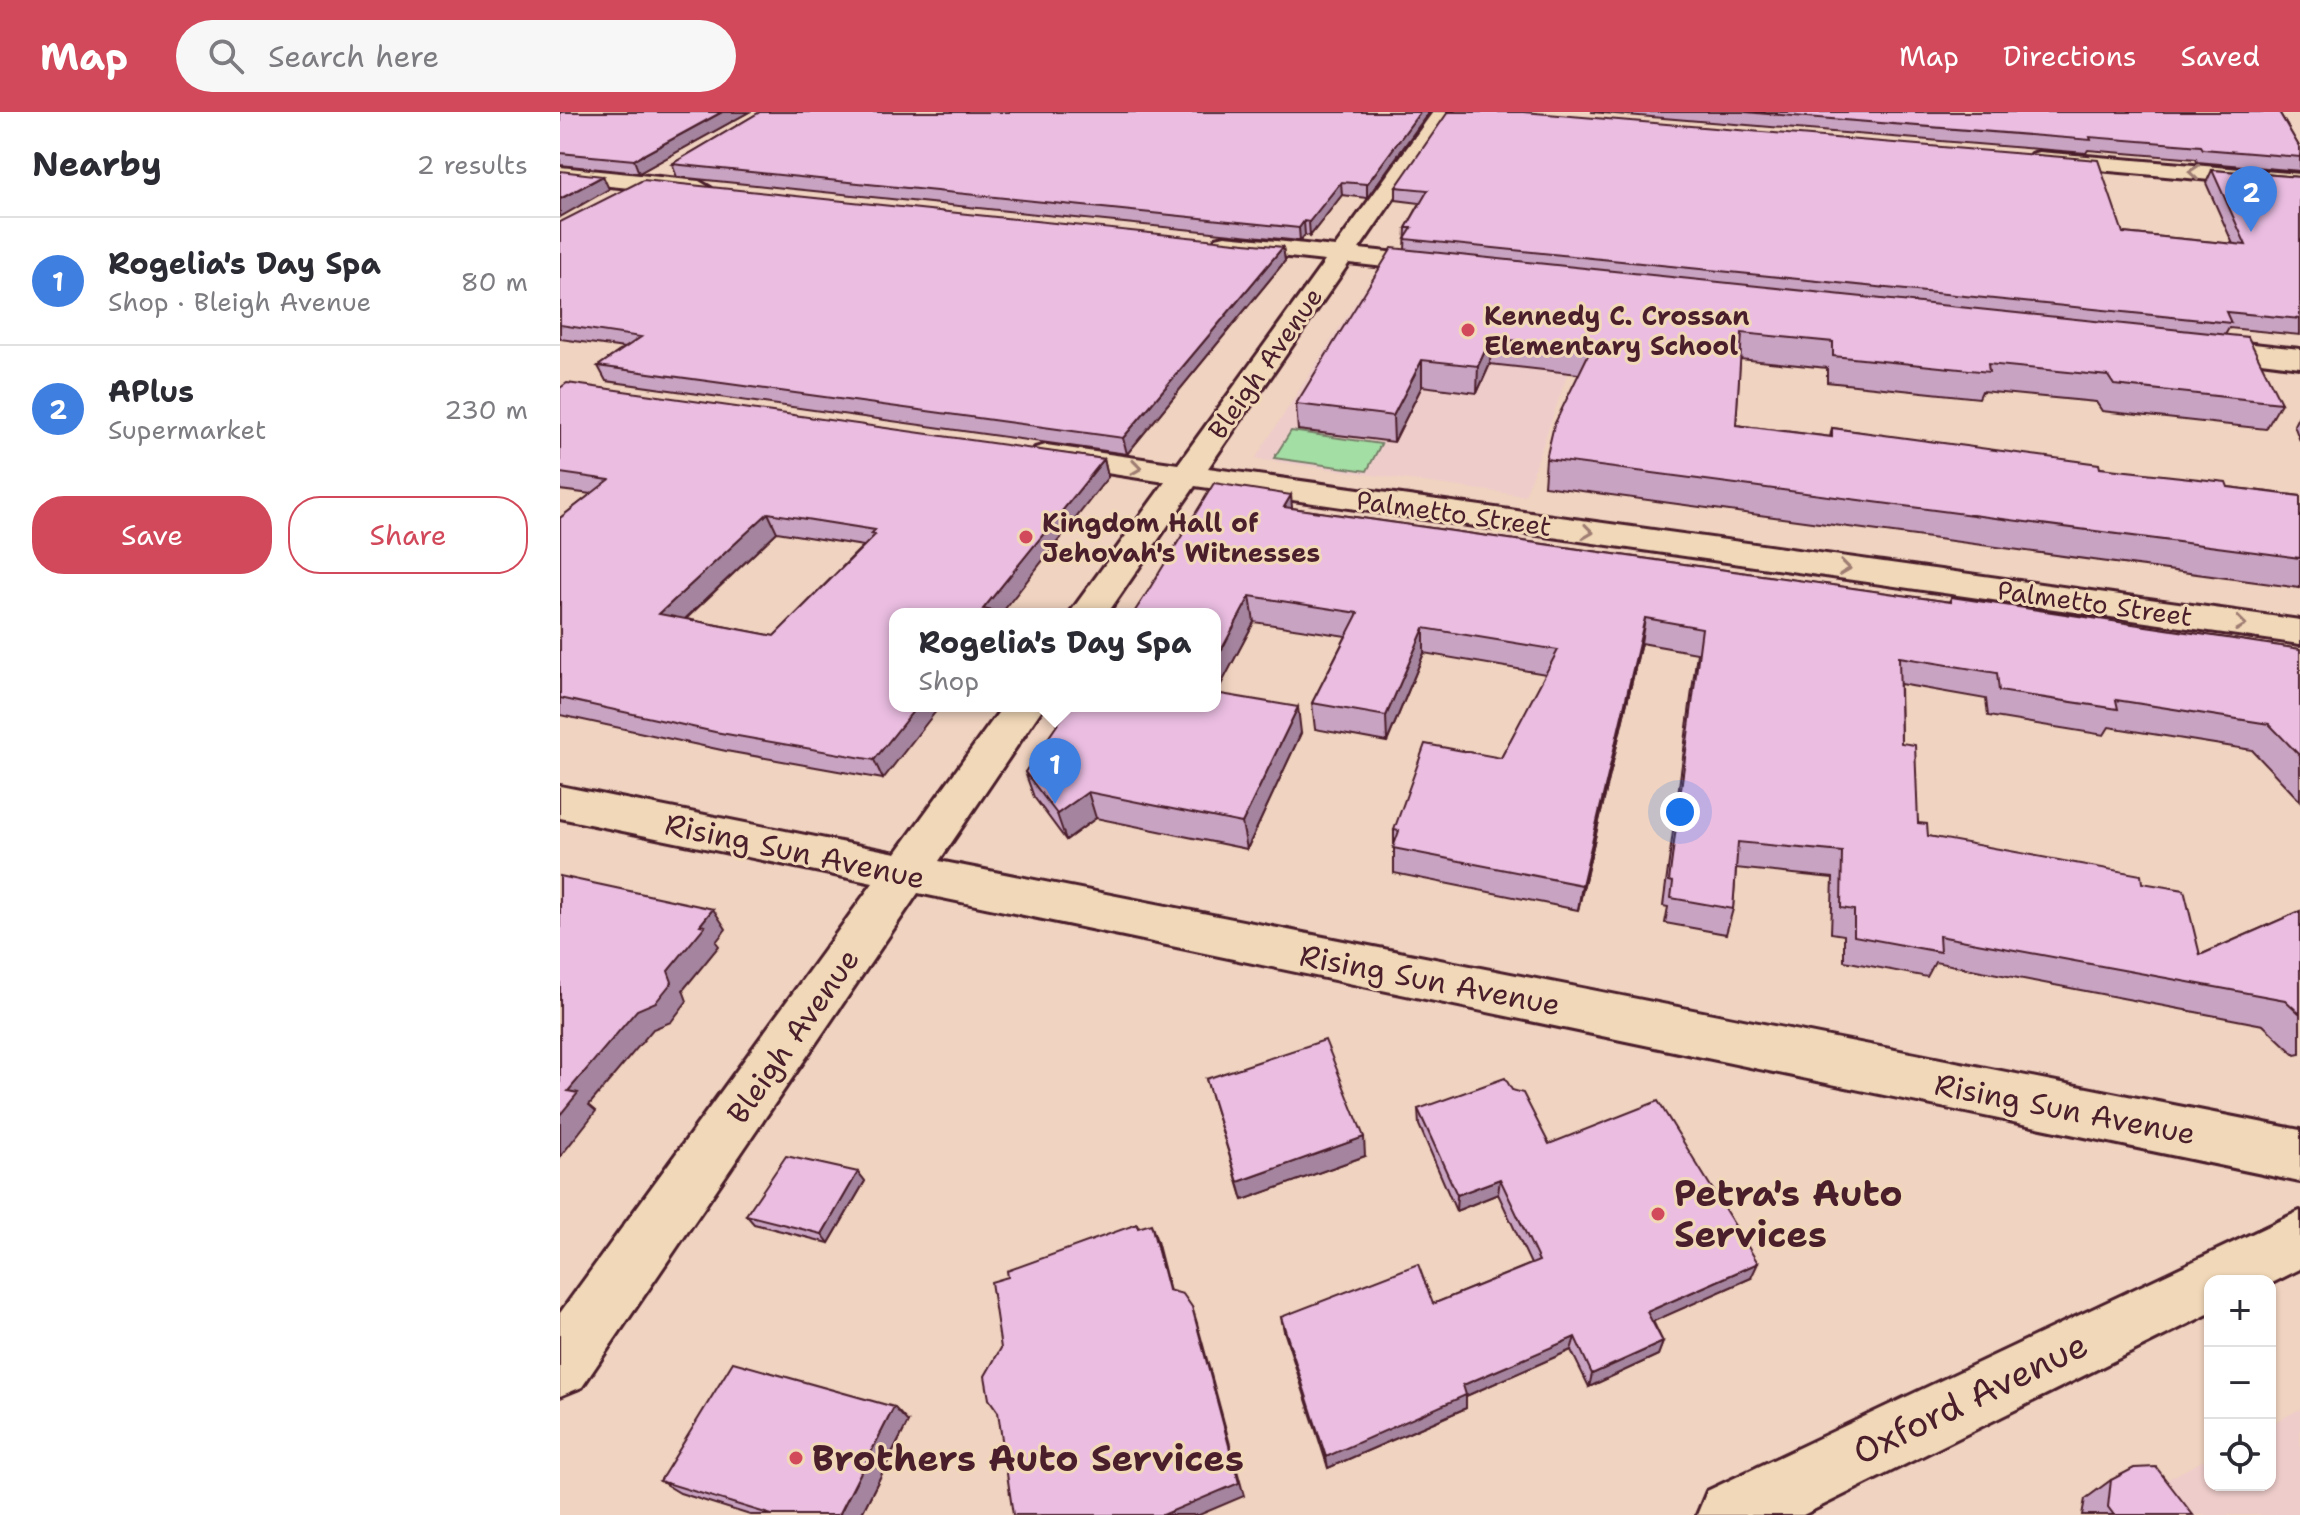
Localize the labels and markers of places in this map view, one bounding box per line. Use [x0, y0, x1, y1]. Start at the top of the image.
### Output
pin: 2 [2225, 166, 2277, 232]
place label: Kennedy C. Crossan Elementary School [1484, 298, 1750, 363]
marker: Kennedy C. Crossan Elementary School [1459, 321, 1477, 339]
place label: Kingdom Hall of Jehovah's Witnesses [1042, 505, 1320, 570]
marker: Kingdom Hall of Jehovah's Witnesses [1017, 528, 1035, 546]
pin: 1 [1029, 738, 1081, 804]
place label: Petra's Auto Services [1674, 1169, 1903, 1259]
marker: Petra's Auto Services [1649, 1205, 1667, 1223]
place label: Brothers Auto Services [812, 1434, 1244, 1483]
marker: Brothers Auto Services [787, 1449, 805, 1467]

